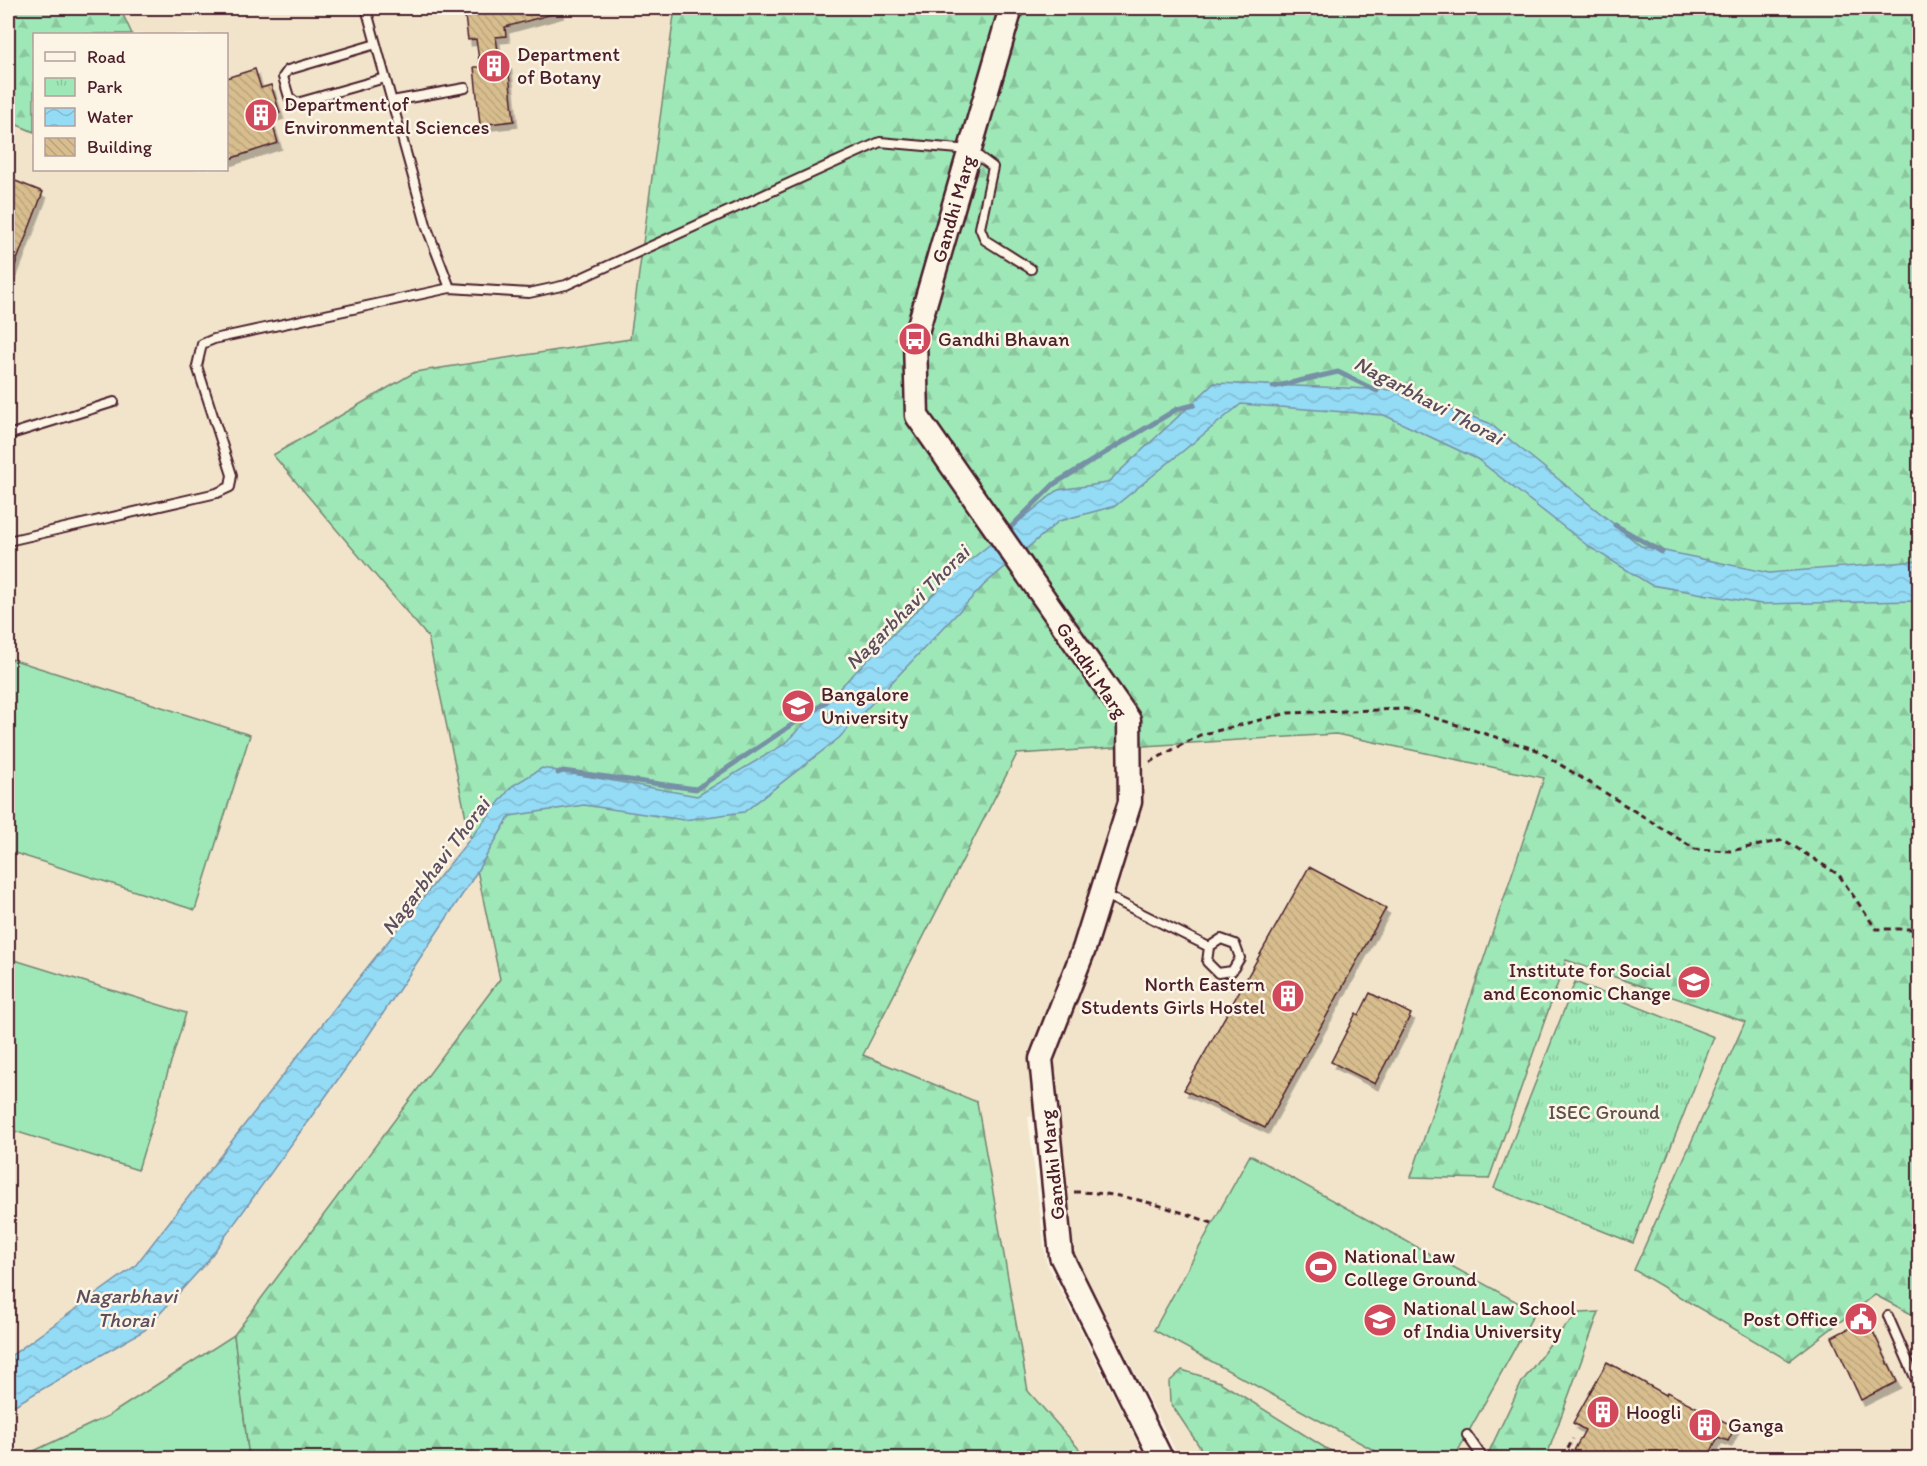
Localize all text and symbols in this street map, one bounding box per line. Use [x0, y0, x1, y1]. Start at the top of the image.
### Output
legend [33, 33, 228, 171]
place label: Department of Botany [517, 42, 620, 89]
text: Road [87, 46, 126, 68]
building icon: Department of Botany [476, 48, 512, 84]
text: Park [87, 76, 122, 98]
place label: Department of Environmental Sciences [284, 92, 490, 139]
building icon: Department of Environmental Sciences [243, 97, 279, 133]
text: Water [87, 106, 133, 128]
text: Building [87, 136, 153, 158]
street label: Gandhi Marg [926, 152, 980, 266]
bus stop icon: Gandhi Bhavan [897, 321, 933, 357]
place label: Gandhi Bhavan [938, 327, 1070, 351]
water label: Nagarbhavi Thorai [1350, 350, 1510, 451]
water label: Nagarbhavi Thorai [840, 538, 976, 674]
street label: Gandhi Marg [1051, 617, 1133, 723]
place label: Bangalore University [821, 682, 909, 729]
school or university icon: Bangalore University [780, 688, 816, 724]
water label: Nagarbhavi Thorai [375, 790, 496, 940]
place label: Institute for Social and Economic Change [1483, 958, 1671, 1005]
school or university icon: Institute for Social and Economic Change [1676, 964, 1712, 1000]
place label: North Eastern Students Girls Hostel [1081, 972, 1265, 1019]
building icon: North Eastern Students Girls Hostel [1270, 978, 1306, 1014]
park label: ISEC Ground [1548, 1100, 1660, 1124]
street label: Gandhi Marg [1034, 1108, 1070, 1221]
place label: National Law College Ground [1344, 1244, 1477, 1291]
sports icon: National Law College Ground [1303, 1249, 1339, 1285]
water label: Nagarbhavi Thorai [75, 1283, 180, 1332]
place label: National Law School of India University [1403, 1296, 1576, 1343]
public building icon: Post Office [1843, 1301, 1879, 1337]
school or university icon: National Law School of India University [1362, 1302, 1398, 1338]
place label: Post Office [1743, 1307, 1838, 1331]
building icon: Hoogli [1585, 1394, 1621, 1430]
place label: Hoogli [1626, 1400, 1681, 1424]
building icon: Ganga [1687, 1407, 1723, 1443]
place label: Ganga [1728, 1413, 1784, 1437]

